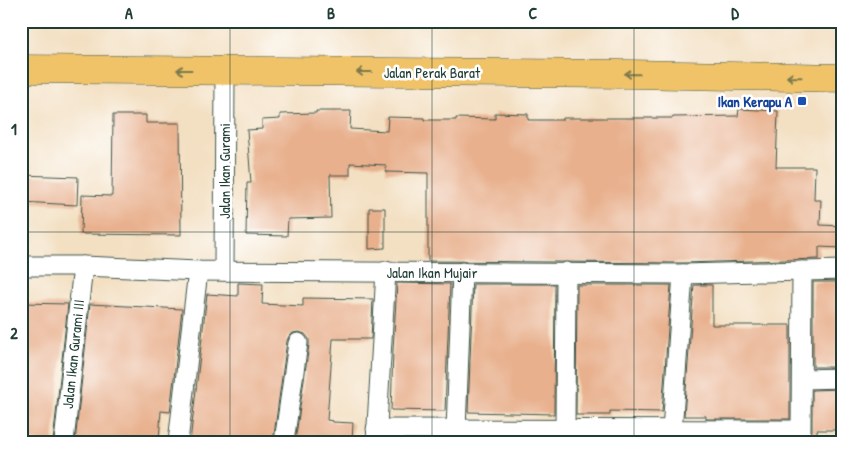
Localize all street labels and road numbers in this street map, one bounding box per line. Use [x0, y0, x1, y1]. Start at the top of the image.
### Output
street label: Jalan Perak Barat [384, 62, 481, 83]
street label: Jalan Ikan Gurami [214, 123, 235, 219]
street label: Jalan Ikan Mujair [387, 262, 478, 283]
street label: Jalan Ikan Gurami III [57, 298, 89, 410]

